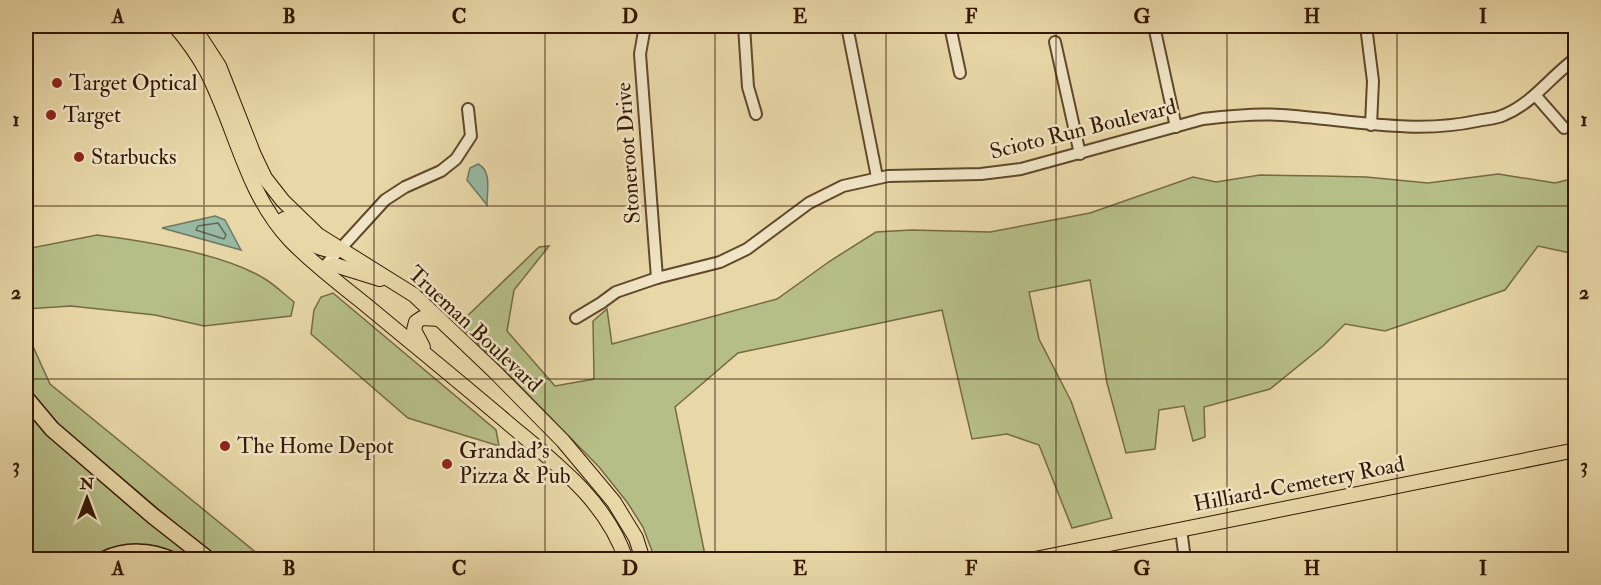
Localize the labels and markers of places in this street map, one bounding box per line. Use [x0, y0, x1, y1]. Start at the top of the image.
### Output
place label: Target Optical [69, 69, 198, 98]
marker: Target Optical [50, 76, 64, 90]
place label: Target [63, 101, 121, 129]
marker: Target [44, 108, 58, 122]
place label: Starbucks [91, 143, 176, 171]
marker: Starbucks [72, 150, 86, 164]
place label: The Home Depot [237, 432, 394, 461]
place label: Grandad's Pizza & Pub [459, 437, 571, 490]
marker: The Home Depot [218, 439, 232, 453]
marker: Grandad's Pizza & Pub [440, 457, 454, 471]

